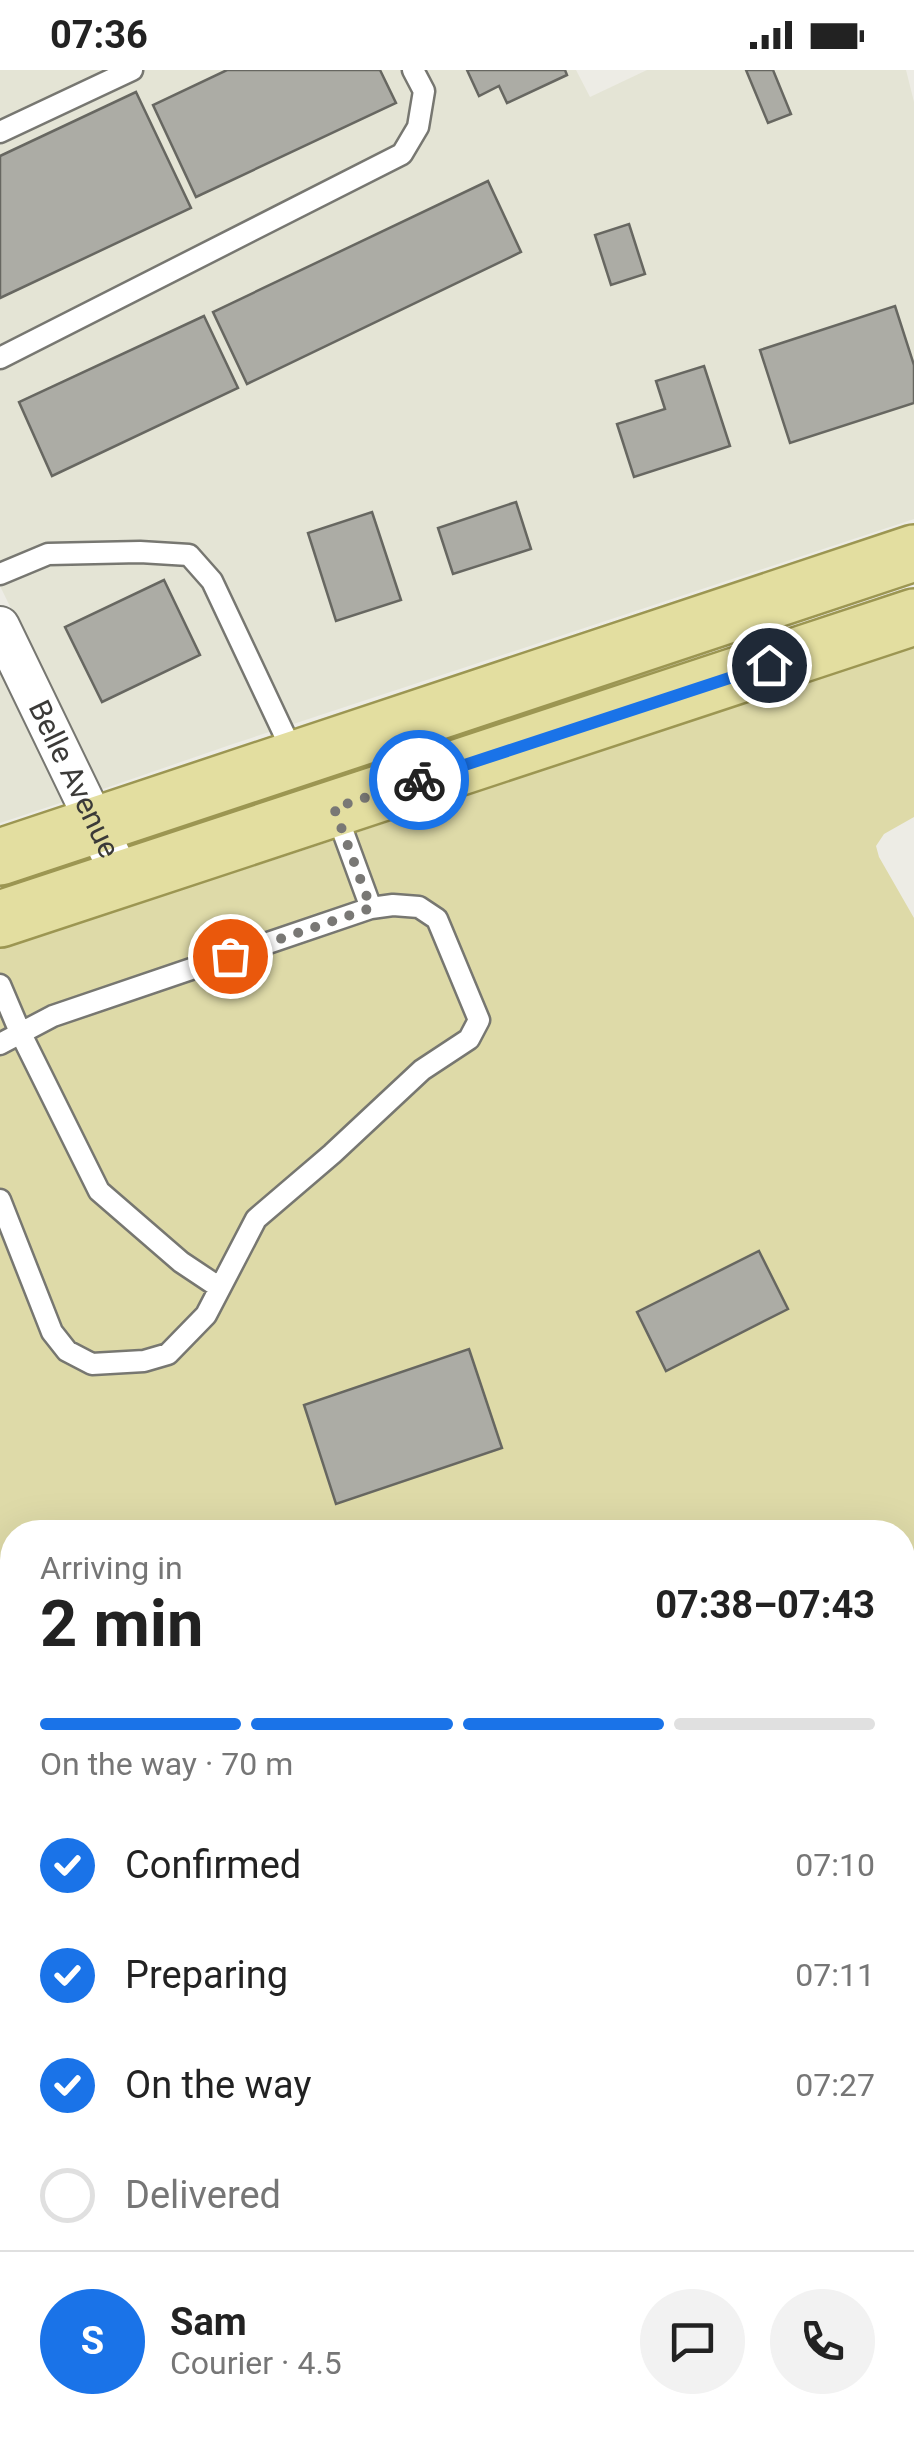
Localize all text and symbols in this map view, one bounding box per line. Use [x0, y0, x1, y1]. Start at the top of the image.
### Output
text: 07:36 [50, 13, 148, 57]
pin [727, 623, 812, 708]
icon: home [742, 638, 797, 693]
street label: Belle Avenue [22, 694, 127, 863]
courier [369, 730, 469, 830]
icon: bike [392, 753, 447, 808]
pin [188, 914, 273, 999]
icon: bag [203, 929, 258, 984]
text: Arriving in [40, 1549, 183, 1587]
text: 07:38–07:43 [655, 1583, 875, 1627]
text: 2 min [40, 1586, 203, 1662]
text: On the way · 70 m [40, 1745, 293, 1783]
icon: check [40, 1838, 95, 1893]
text: Confirmed [125, 1843, 301, 1887]
text: 07:10 [795, 1846, 875, 1884]
icon: check [40, 1948, 95, 2003]
text: Preparing [125, 1953, 288, 1997]
text: 07:11 [795, 1956, 875, 1994]
icon: check [40, 2058, 95, 2113]
text: On the way [125, 2063, 311, 2107]
text: 07:27 [795, 2066, 875, 2104]
text: Delivered [125, 2173, 281, 2217]
button: chat [640, 2289, 745, 2394]
button: phone [770, 2289, 875, 2394]
text: Sam [170, 2300, 247, 2344]
text: S [81, 2319, 104, 2363]
text: Courier · 4.5 [170, 2344, 342, 2382]

